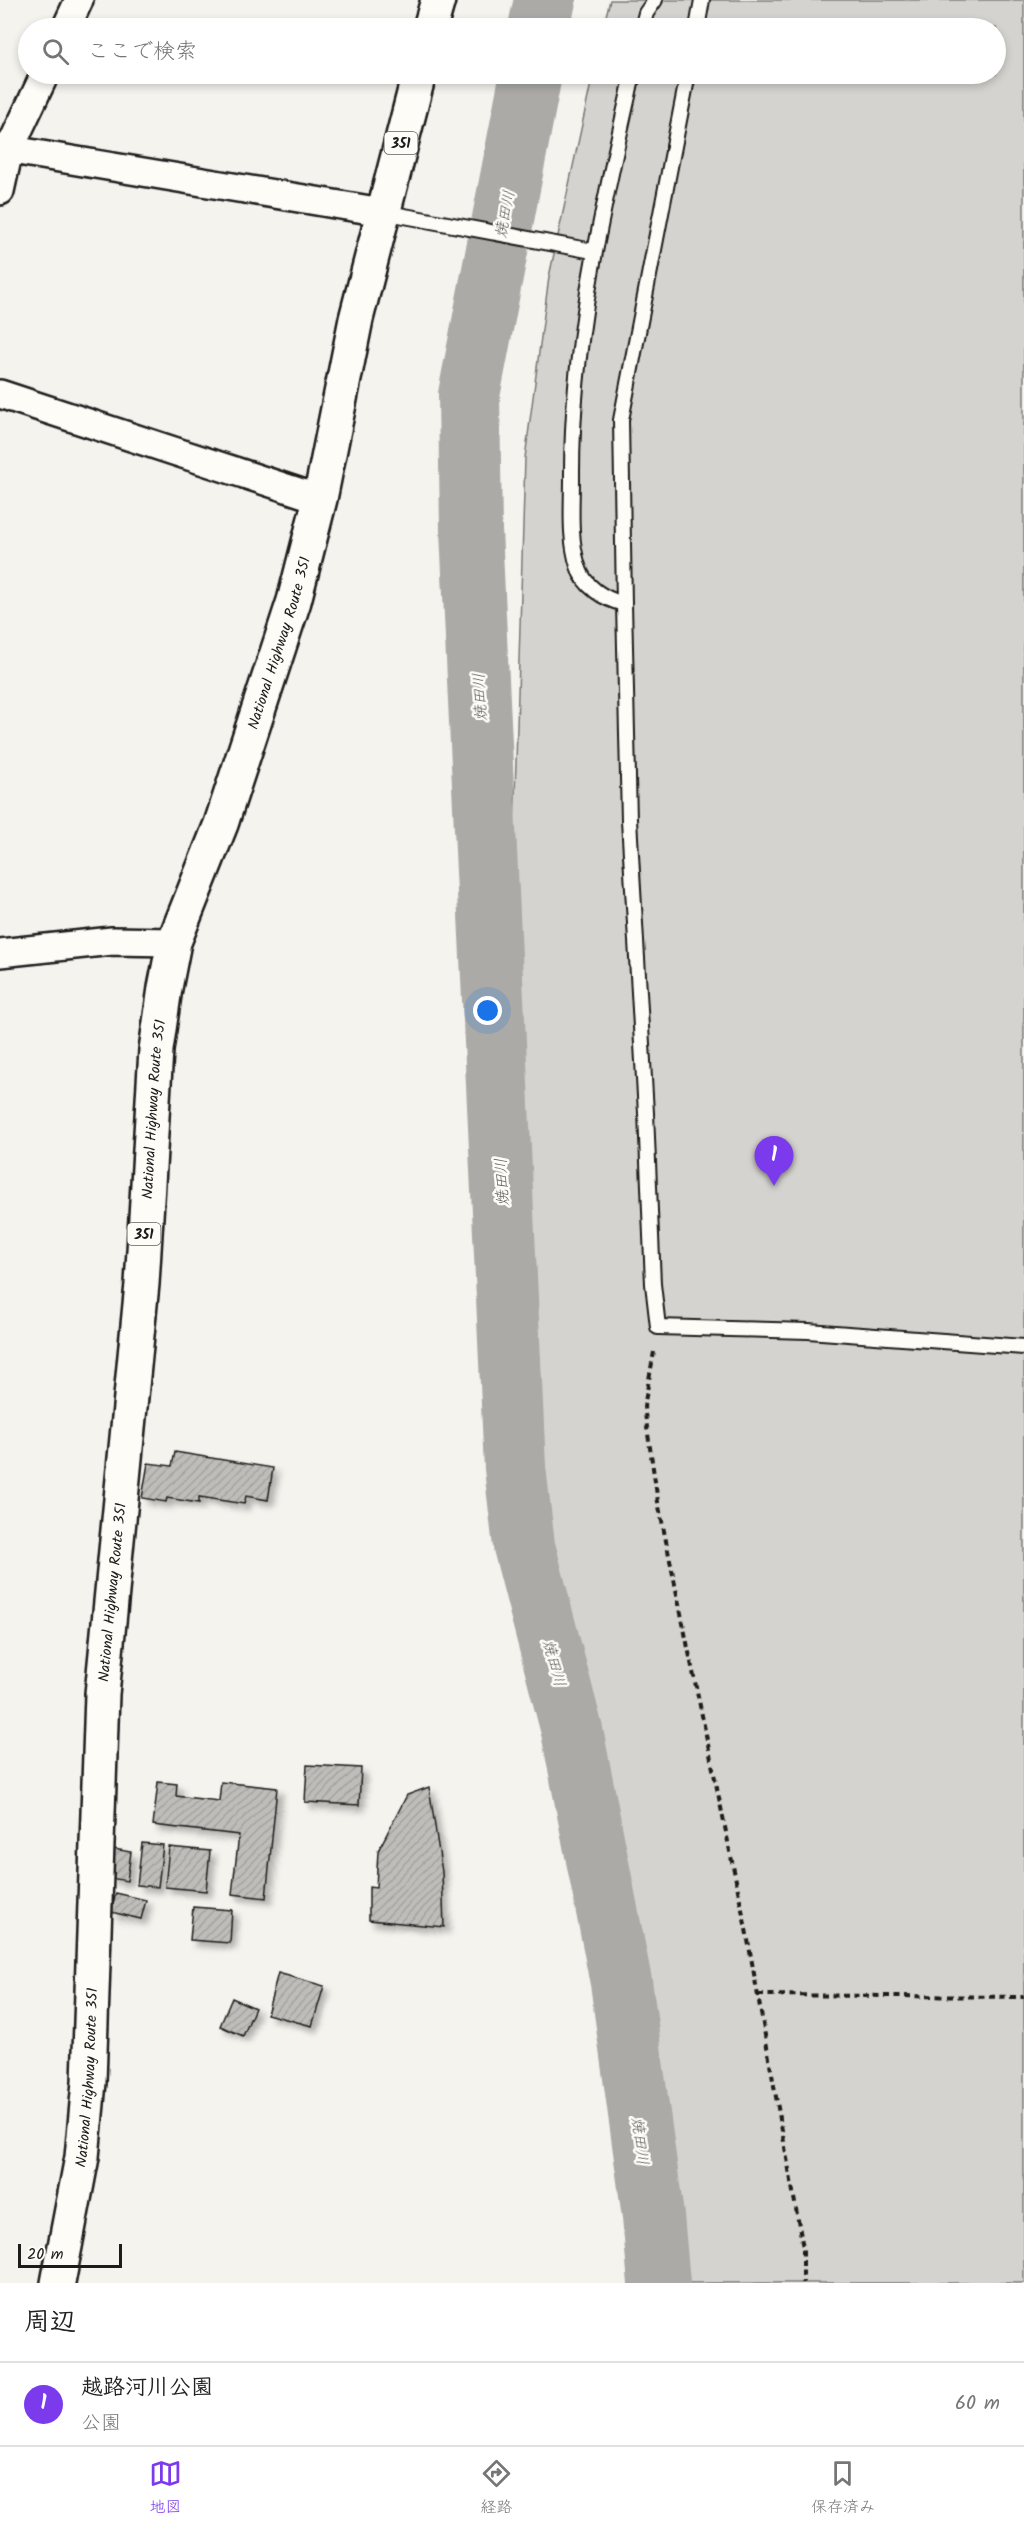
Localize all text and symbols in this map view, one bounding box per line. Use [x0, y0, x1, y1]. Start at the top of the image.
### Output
search box [18, 18, 1006, 84]
icon: search [39, 35, 72, 68]
text: ここで検索 [87, 35, 197, 70]
road number: 351 [384, 132, 418, 154]
water label: 焼田川 [489, 188, 522, 240]
street label: National Highway Route 351 [242, 554, 318, 733]
water label: 焼田川 [467, 672, 494, 722]
your location [473, 996, 502, 1025]
street label: National Highway Route 351 [136, 1018, 173, 1200]
pin: 1 [754, 1136, 794, 1186]
water label: 焼田川 [489, 1157, 516, 1207]
road number: 351 [128, 1223, 160, 1245]
street label: National Highway Route 351 [92, 1501, 134, 1683]
water label: 焼田川 [535, 1637, 572, 1690]
street label: National Highway Route 351 [69, 1987, 105, 2169]
water label: 焼田川 [624, 2116, 655, 2167]
scale bar [18, 2241, 122, 2268]
text: 20 m [27, 2242, 63, 2267]
text: 周辺 [24, 2302, 76, 2344]
text: 越路河川公園 [81, 2371, 213, 2406]
text: 1 [40, 2388, 47, 2420]
text: 60 m [955, 2388, 1000, 2420]
text: 公園 [81, 2408, 121, 2440]
tab: 地図 [149, 2457, 182, 2520]
tab: 経路 [480, 2457, 513, 2520]
tab: 保存済み [811, 2457, 875, 2520]

